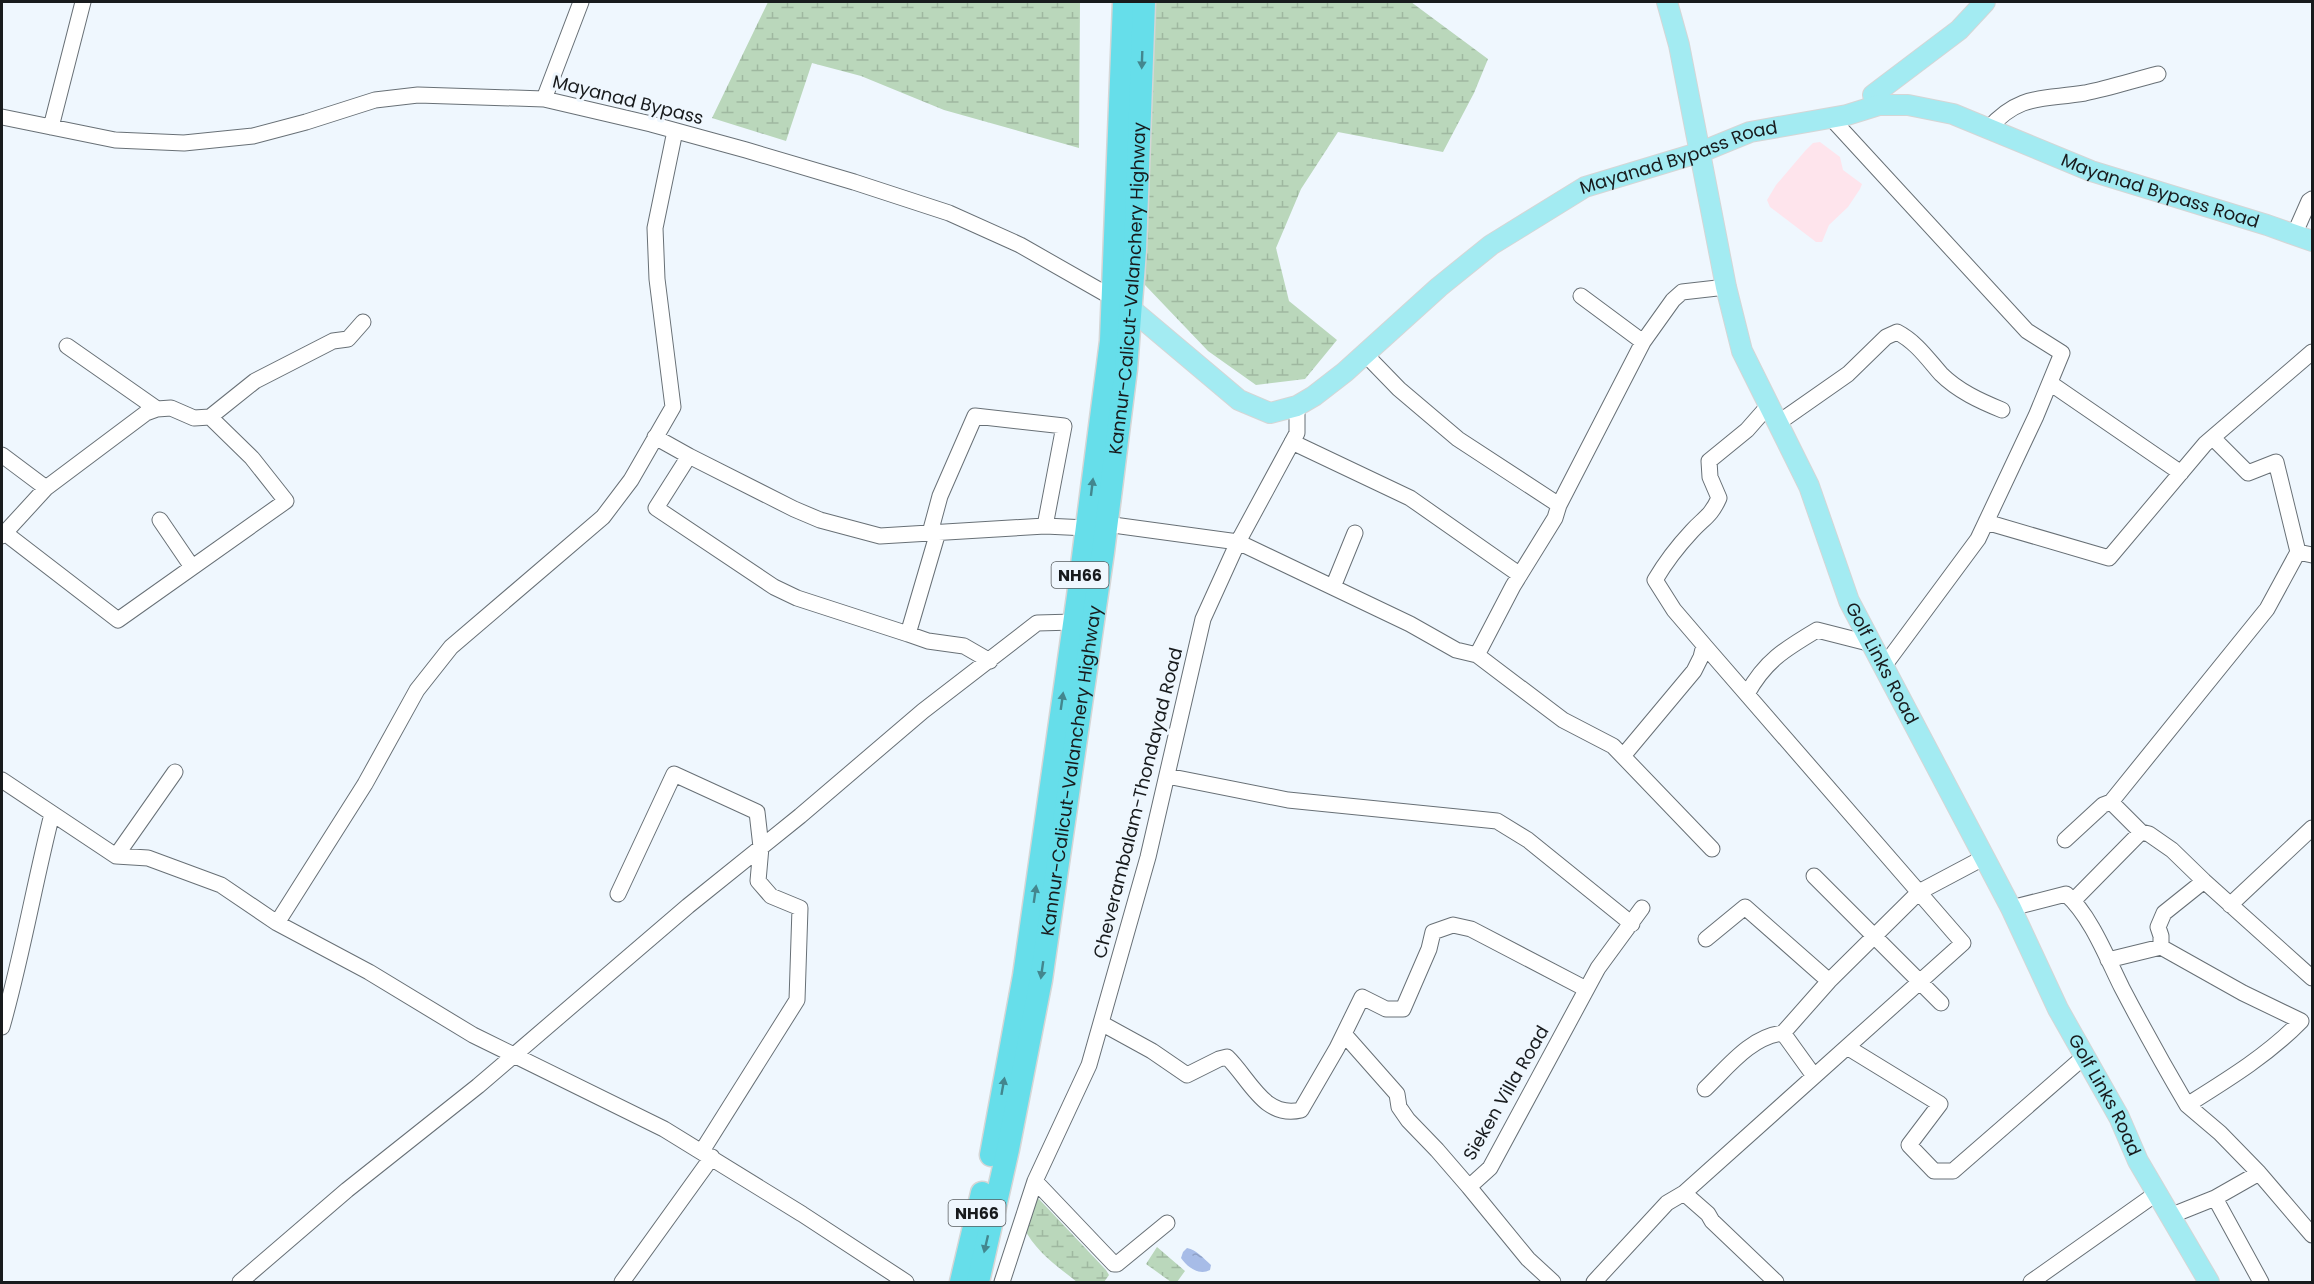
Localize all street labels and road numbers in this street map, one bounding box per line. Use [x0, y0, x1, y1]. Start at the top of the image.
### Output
street label: Mayanad Bypass [550, 69, 706, 130]
street label: Mayanad Bypass Road [1576, 114, 1779, 200]
street label: Kannur-Calicut-Valanchery Highway [1102, 122, 1152, 456]
street label: Mayanad Bypass Road [2057, 147, 2262, 234]
road number: NH66 [1052, 562, 1108, 588]
street label: Golf Links Road [1840, 598, 1925, 728]
street label: Kannur-Calicut-Valanchery Highway [1035, 604, 1107, 938]
street label: Cheverambalam-Thondayad Road [1087, 645, 1188, 961]
street label: Sieken Villa Road [1457, 1021, 1554, 1165]
street label: Golf Links Road [2063, 1029, 2147, 1160]
road number: NH66 [948, 1200, 1006, 1226]

